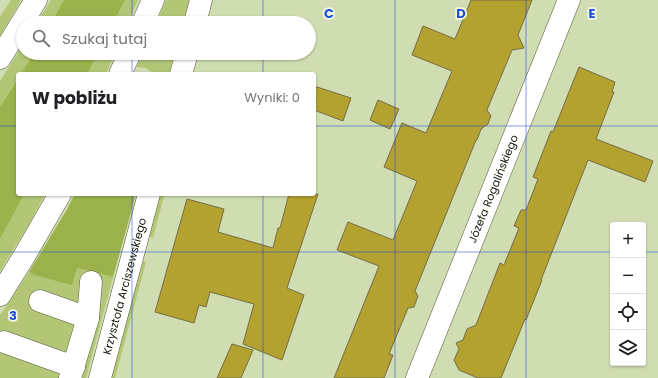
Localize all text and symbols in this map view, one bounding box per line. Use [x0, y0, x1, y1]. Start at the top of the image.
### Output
text: C [324, 4, 334, 23]
text: D [456, 4, 466, 23]
text: E [588, 4, 596, 23]
search box [16, 16, 316, 60]
icon: search [30, 27, 52, 49]
text: Szukaj tutaj [62, 28, 147, 49]
text: W pobliżu [32, 86, 117, 110]
text: Wyniki: 0 [244, 88, 300, 107]
street label: Józefa Rogalińskiego [464, 132, 522, 245]
street label: Krzysztofa Arciszewskiego [99, 216, 150, 356]
map controls [610, 222, 646, 366]
button: + [610, 222, 646, 258]
button: − [610, 258, 646, 294]
button: locate [610, 294, 646, 330]
text: 3 [9, 306, 17, 325]
button: layers [610, 330, 646, 366]

